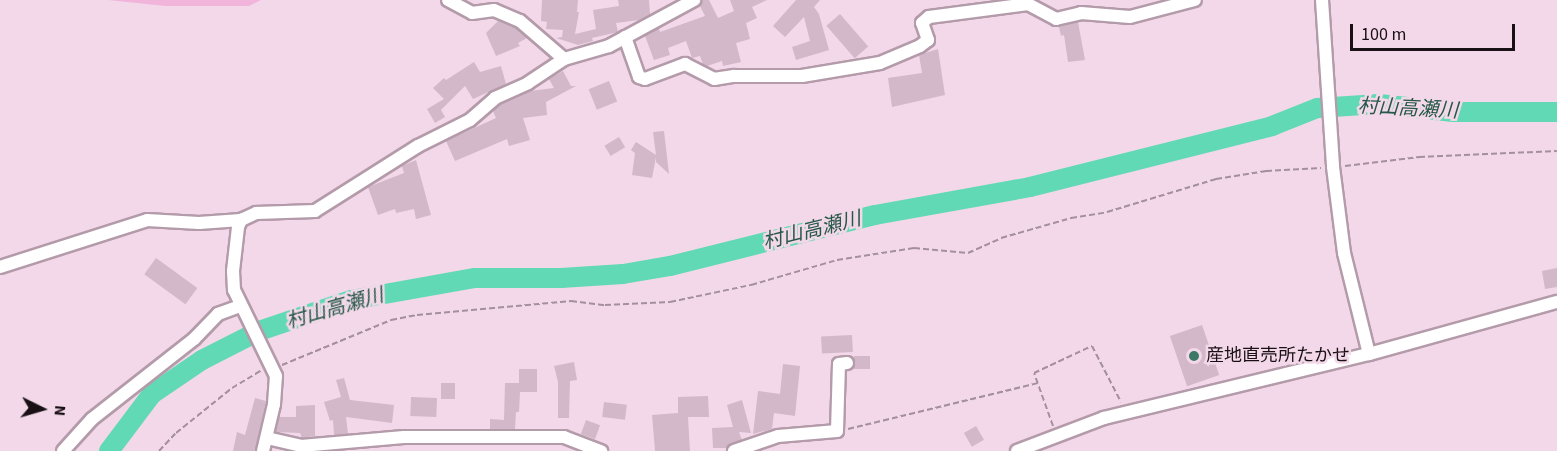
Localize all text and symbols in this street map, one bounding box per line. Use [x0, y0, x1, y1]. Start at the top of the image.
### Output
scale bar [1353, 12, 1518, 50]
text: 100 m [1361, 22, 1406, 47]
water label: 村山高瀬川 [1357, 94, 1459, 124]
water label: 村山高瀬川 [761, 207, 863, 255]
water label: 村山高瀬川 [284, 284, 386, 334]
place label: 産地直売所たかせ [1206, 345, 1350, 367]
marker: 産地直売所たかせ [1187, 349, 1201, 363]
north arrow [12, 379, 72, 439]
text: N [49, 404, 71, 417]

